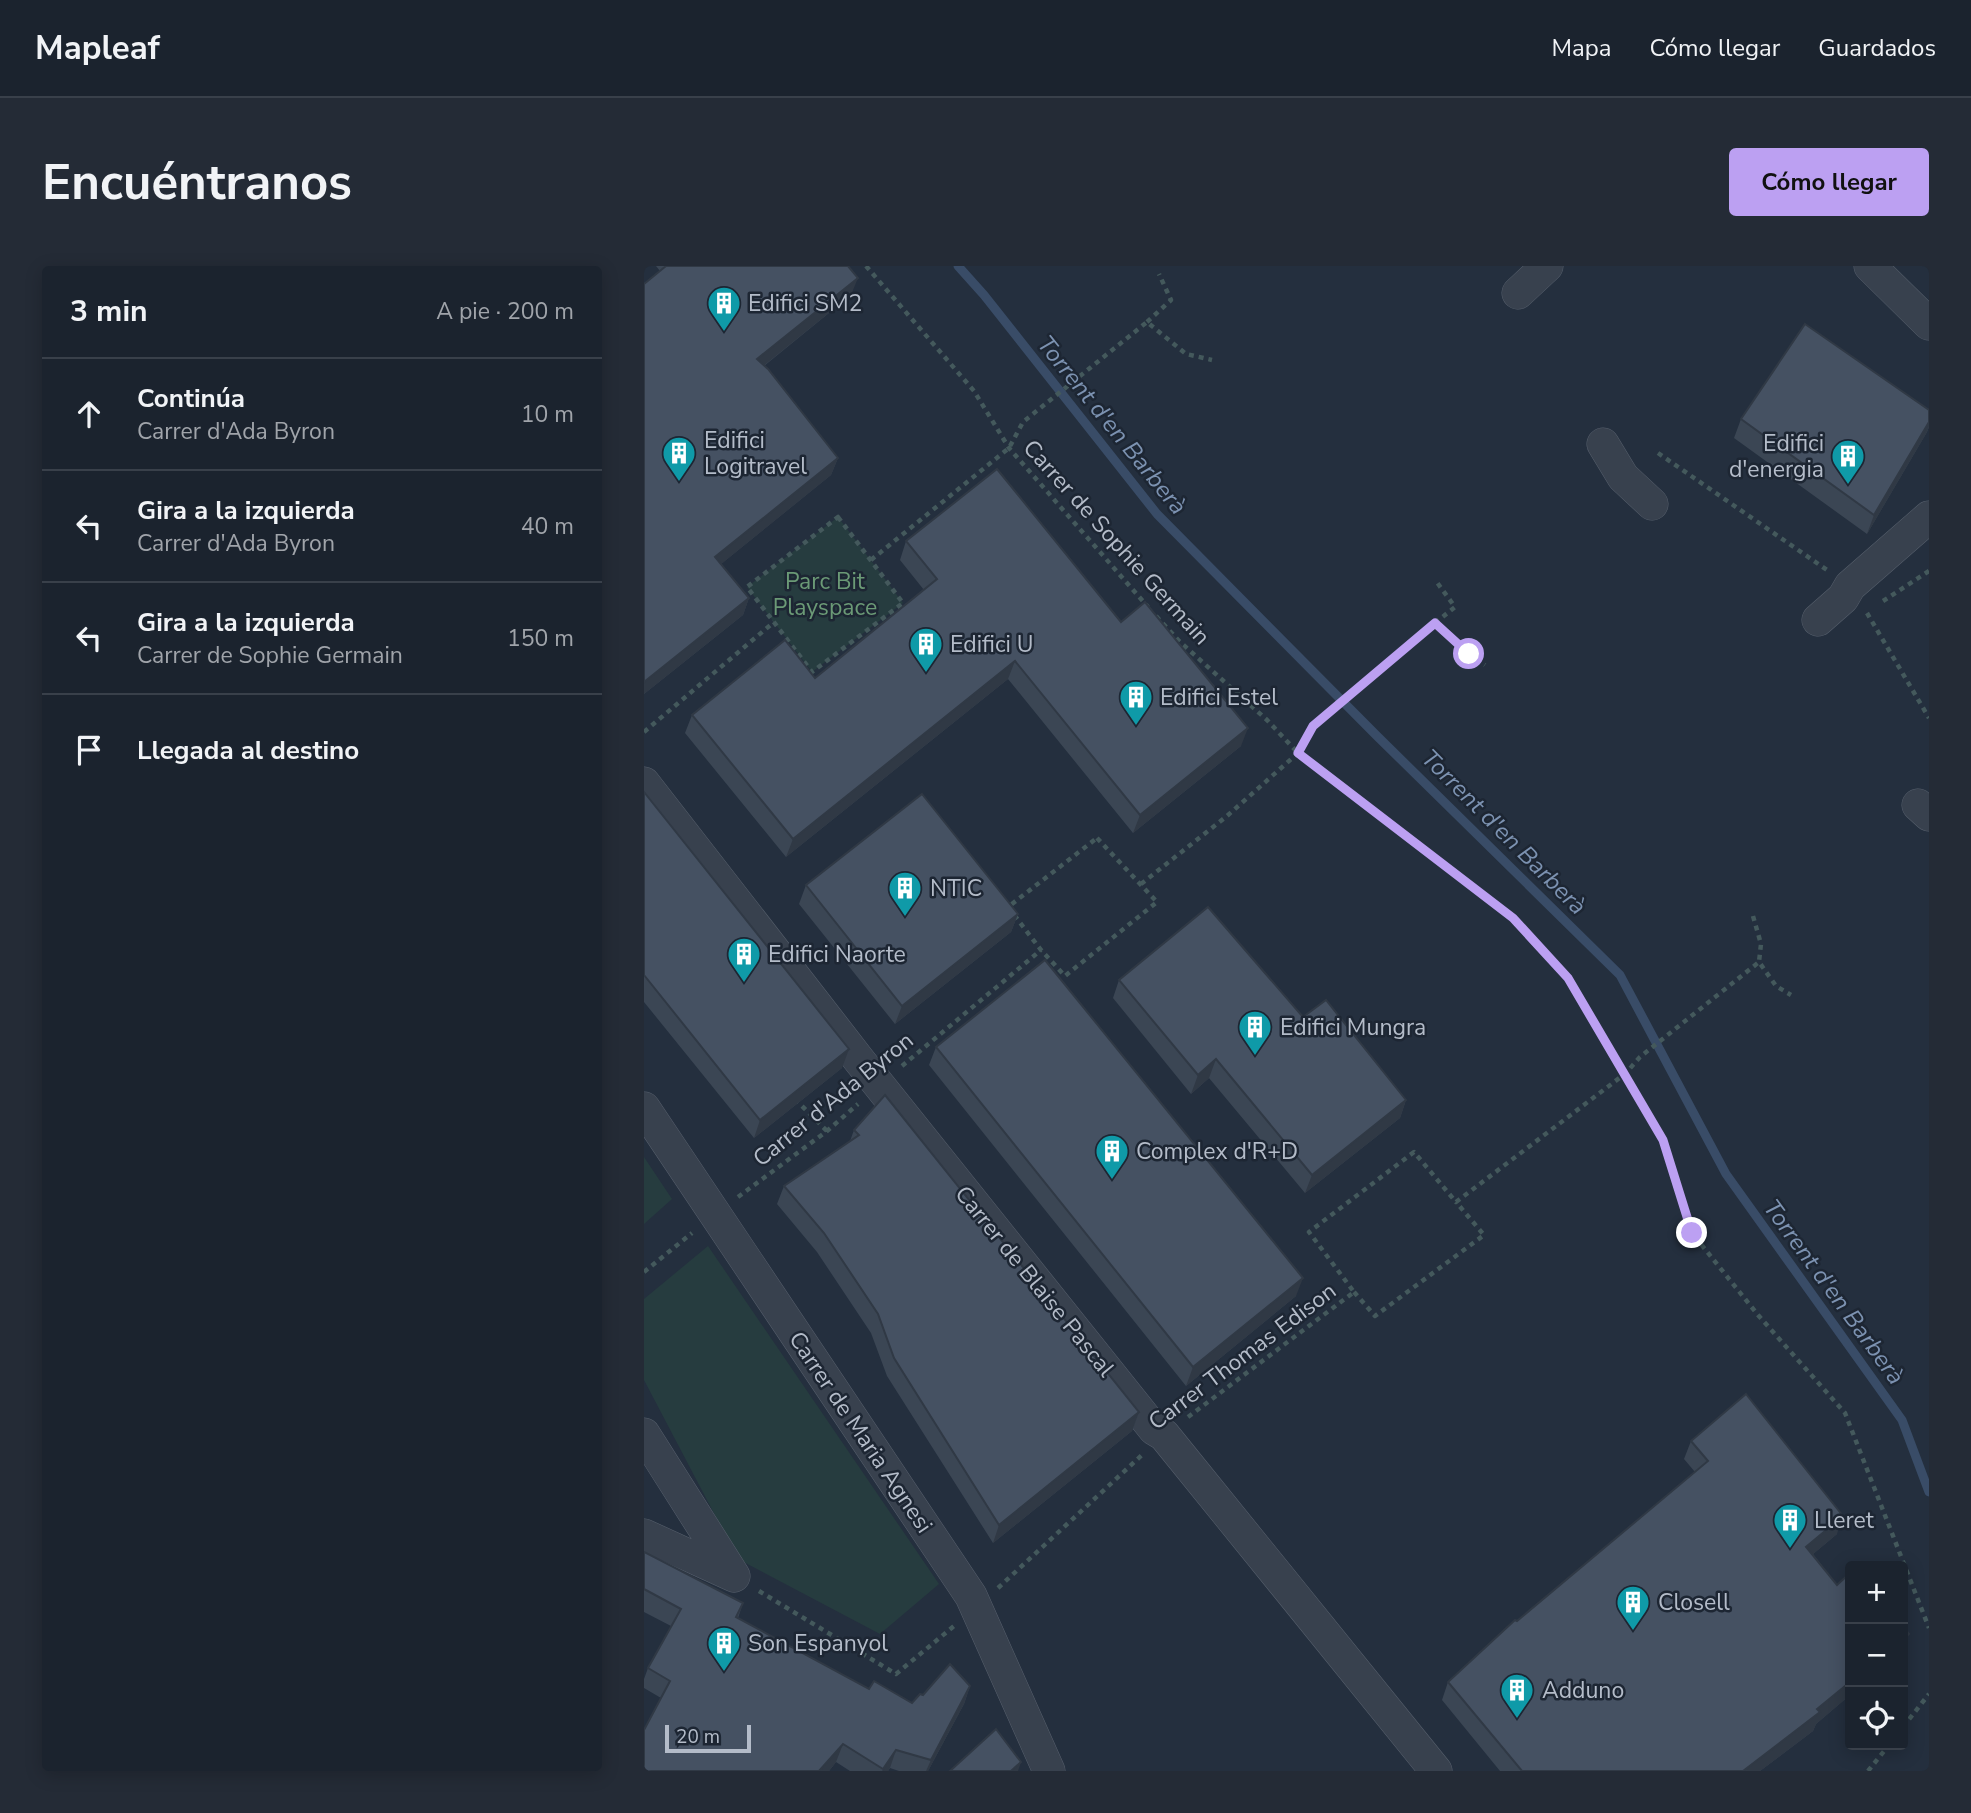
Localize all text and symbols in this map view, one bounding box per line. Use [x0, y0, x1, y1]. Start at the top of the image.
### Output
text: Mapleaf [35, 26, 160, 71]
text: Mapa [1551, 32, 1611, 64]
text: Cómo llegar [1649, 32, 1780, 64]
text: Guardados [1818, 32, 1936, 64]
button: Cómo llegar [1729, 148, 1929, 216]
text: Encuéntranos [42, 149, 352, 216]
building icon: Edifici SM2 [705, 284, 743, 333]
place label: Edifici SM2 [748, 288, 862, 319]
text: 3 min [70, 291, 148, 332]
text: A pie · 200 m [436, 296, 574, 327]
water label: Torrent d'en Barberà [1030, 329, 1194, 521]
text: Continúa [137, 381, 245, 416]
icon: ahead [70, 395, 108, 433]
text: 10 m [521, 399, 574, 430]
text: Carrer d'Ada Byron [137, 416, 335, 447]
place label: Edifici Logitravel [704, 425, 807, 482]
place label: Edifici d'energia [1729, 428, 1824, 485]
street label: Carrer de Sophie Germain [1016, 433, 1217, 652]
building icon: Edifici Logitravel [660, 434, 698, 483]
building icon: Edifici d'energia [1829, 437, 1867, 486]
text: Gira a la izquierda [137, 493, 355, 528]
icon: left [70, 507, 108, 545]
text: 40 m [521, 511, 574, 542]
text: Carrer d'Ada Byron [137, 528, 335, 559]
park label: Parc Bit Playspace [773, 566, 877, 623]
text: Gira a la izquierda [137, 605, 355, 640]
icon: left [70, 619, 108, 657]
text: 150 m [507, 623, 574, 654]
building icon: Edifici U [907, 625, 945, 674]
place label: Edifici U [950, 629, 1034, 660]
route start [1453, 638, 1484, 669]
text: Carrer de Sophie Germain [137, 640, 403, 671]
building icon: Edifici Estel [1117, 678, 1155, 727]
place label: Edifici Estel [1160, 682, 1278, 713]
icon: arrive [70, 731, 108, 769]
text: Llegada al destino [137, 733, 359, 768]
water label: Torrent d'en Barberà [1414, 742, 1594, 922]
building icon: NTIC [886, 869, 924, 918]
place label: NTIC [930, 873, 982, 904]
building icon: Edifici Naorte [725, 935, 763, 984]
place label: Edifici Naorte [768, 939, 906, 970]
building icon: Edifici Mungra [1236, 1008, 1274, 1057]
place label: Edifici Mungra [1280, 1012, 1426, 1043]
street label: Carrer d'Ada Byron [747, 1025, 920, 1174]
building icon: Complex d'R+D [1093, 1132, 1131, 1181]
place label: Complex d'R+D [1136, 1136, 1298, 1167]
street label: Carrer de Blaise Pascal [948, 1179, 1121, 1383]
water label: Torrent d'en Barberà [1756, 1193, 1912, 1391]
route end [1676, 1217, 1707, 1248]
street label: Carrer Thomas Edison [1142, 1276, 1342, 1437]
street label: Carrer de Maria Agnesi [781, 1325, 940, 1539]
building icon: Lleret [1771, 1501, 1809, 1550]
place label: Lleret [1814, 1505, 1875, 1536]
map controls [1845, 1561, 1908, 1750]
button: + [1845, 1561, 1908, 1624]
building icon: Closell [1614, 1583, 1652, 1632]
place label: Closell [1658, 1587, 1730, 1618]
building icon: Son Espanyol [705, 1624, 743, 1673]
button: − [1845, 1624, 1908, 1687]
place label: Son Espanyol [748, 1628, 888, 1659]
building icon: Adduno [1498, 1671, 1536, 1720]
place label: Adduno [1542, 1675, 1624, 1706]
button: locate [1845, 1687, 1908, 1750]
scale bar [665, 1722, 751, 1754]
text: 20 m [676, 1724, 720, 1750]

